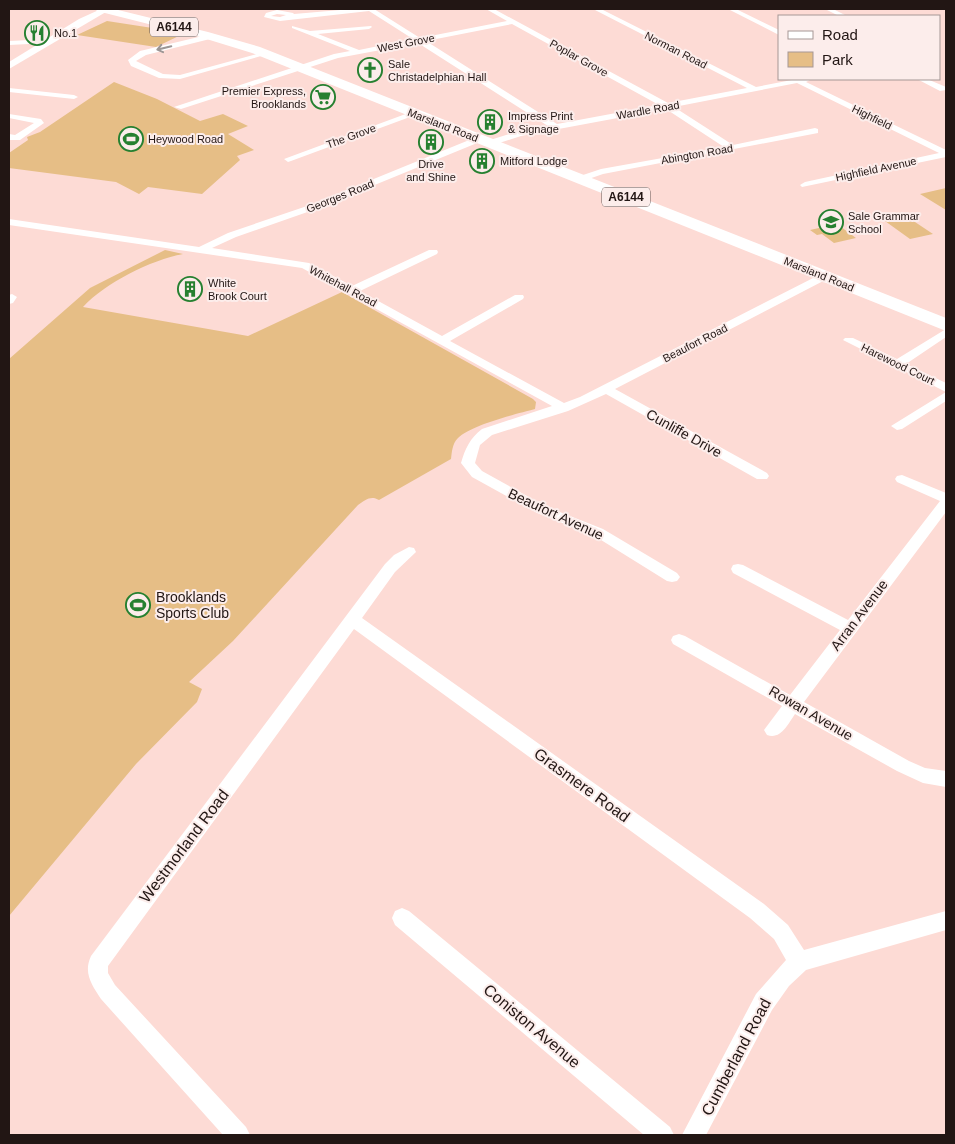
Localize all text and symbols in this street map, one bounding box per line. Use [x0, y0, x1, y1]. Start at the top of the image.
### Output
legend [778, 15, 940, 80]
road number: A6144 [150, 18, 198, 36]
restaurant icon: No.1 [24, 20, 50, 46]
text: Road [822, 26, 858, 43]
place label: No.1 [54, 27, 77, 39]
street label: Norman Road [643, 29, 709, 71]
street label: West Grove [376, 32, 436, 54]
street label: Poplar Grove [548, 37, 610, 79]
one-way arrow [157, 44, 173, 53]
text: Park [822, 51, 853, 68]
church icon: Sale Christadelphian Hall [357, 57, 383, 83]
place label: Sale Christadelphian Hall [388, 58, 486, 83]
supermarket icon: Premier Express, Brooklands [310, 84, 336, 110]
place label: Premier Express, Brooklands [222, 85, 306, 110]
street label: Wardle Road [616, 99, 680, 121]
street label: Highfield [850, 102, 894, 132]
street label: Marsland Road [406, 106, 480, 144]
building icon: Impress Print & Signage [477, 109, 503, 135]
place label: Impress Print & Signage [508, 110, 573, 135]
street label: The Grove [325, 121, 377, 151]
sports icon: Heywood Road [118, 126, 144, 152]
building icon: Drive and Shine [418, 129, 444, 155]
place label: Heywood Road [148, 133, 223, 145]
street label: Abington Road [660, 142, 734, 166]
building icon: Mitford Lodge [469, 148, 495, 174]
place label: Mitford Lodge [500, 155, 567, 167]
street label: Highfield Avenue [834, 155, 918, 183]
place label: Drive and Shine [406, 158, 456, 183]
street label: Georges Road [305, 177, 375, 215]
road number: A6144 [602, 188, 650, 206]
school or university icon: Sale Grammar School [818, 209, 844, 235]
place label: Sale Grammar School [848, 210, 920, 235]
street label: Marsland Road [782, 254, 856, 294]
street label: Whitehall Road [307, 263, 379, 309]
building icon: White Brook Court [177, 276, 203, 302]
place label: White Brook Court [208, 277, 267, 302]
street label: Beaufort Road [661, 322, 729, 364]
street label: Harewood Court [859, 341, 937, 387]
street label: Cunliffe Drive [643, 406, 725, 460]
street label: Beaufort Avenue [506, 485, 606, 543]
street label: Arran Avenue [827, 576, 891, 654]
place label: Brooklands Sports Club [156, 589, 229, 621]
sports icon: Brooklands Sports Club [125, 592, 151, 618]
street label: Rowan Avenue [766, 683, 856, 744]
street label: Grasmere Road [531, 745, 633, 825]
street label: Westmorland Road [136, 786, 232, 906]
street label: Coniston Avenue [480, 981, 584, 1071]
street label: Cumberland Road [698, 996, 774, 1118]

